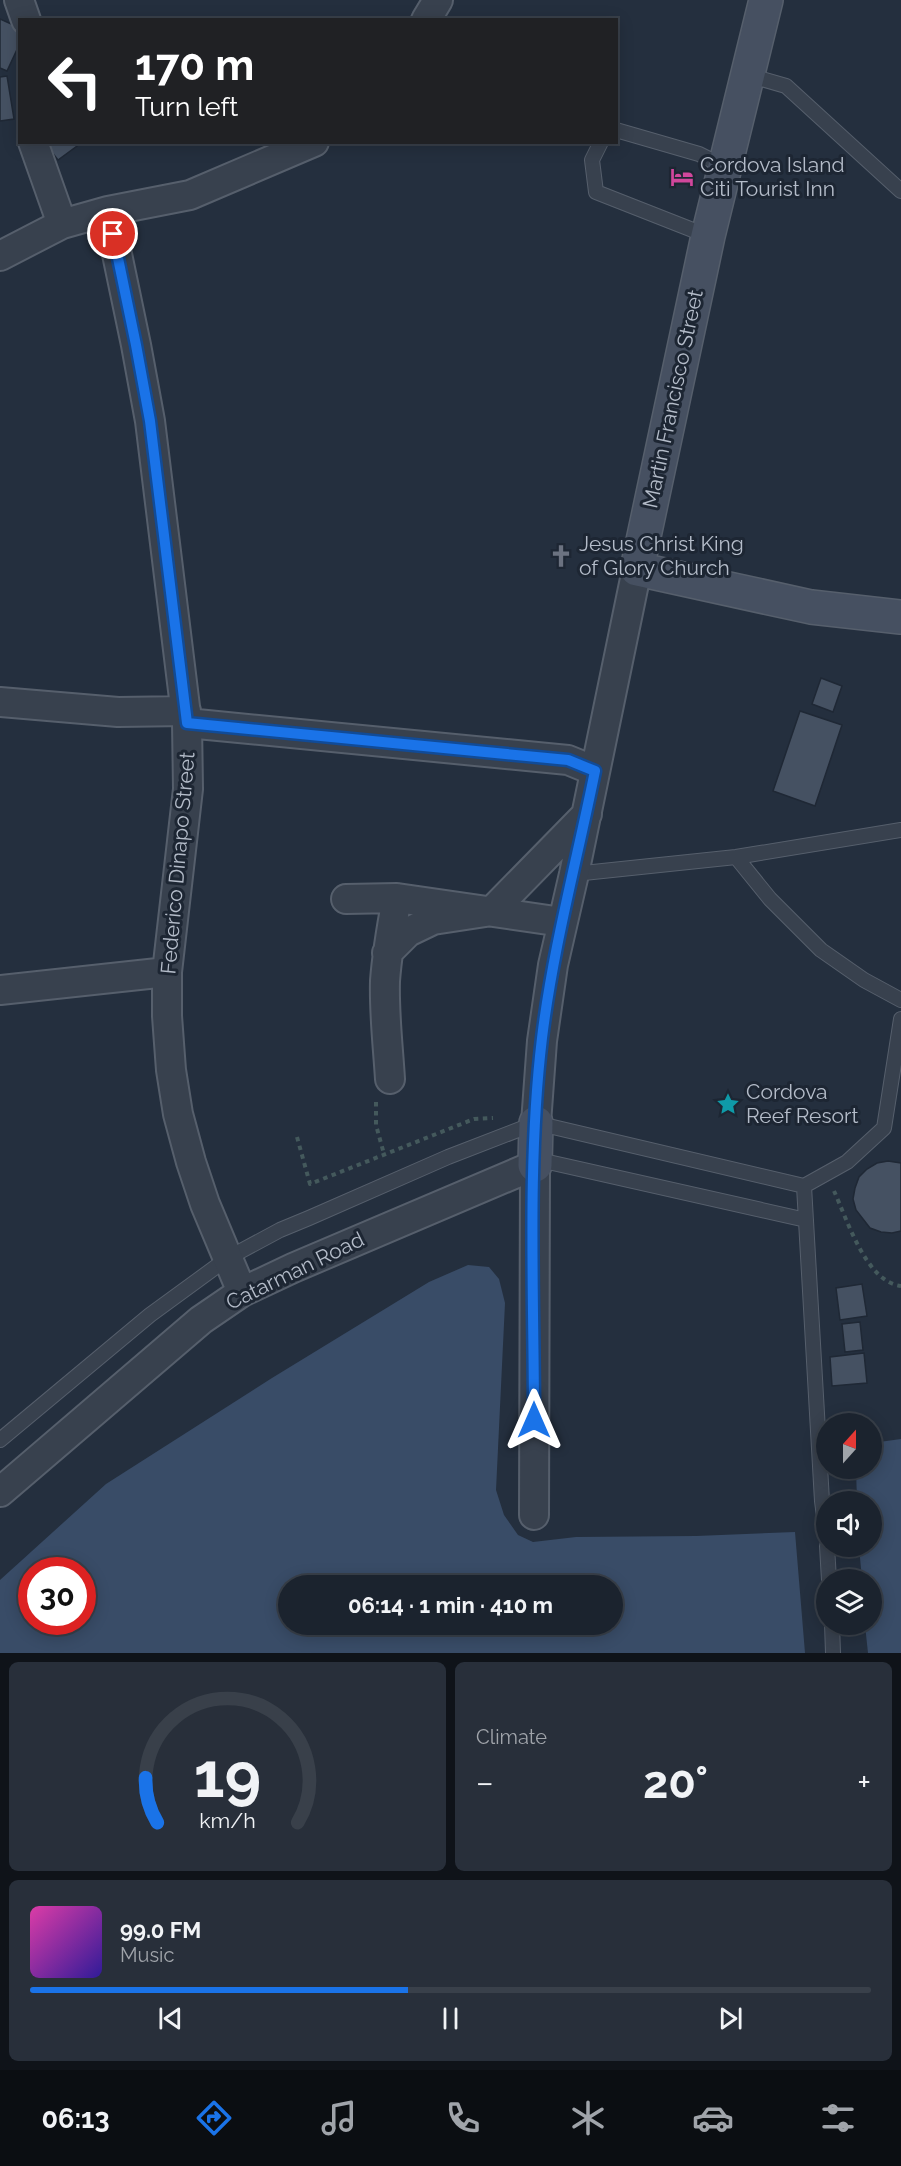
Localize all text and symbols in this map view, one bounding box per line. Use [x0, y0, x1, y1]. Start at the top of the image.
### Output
text: 170 m [135, 41, 254, 90]
icon: left [36, 42, 114, 120]
text: Turn left [135, 91, 238, 122]
place label: Cordova Island Citi Tourist Inn [700, 152, 845, 201]
hotel icon: Cordova Island Citi Tourist Inn [669, 164, 695, 190]
pin [87, 208, 138, 259]
icon: arrive [96, 217, 129, 250]
street label: Martin Francisco Street [637, 287, 708, 510]
place label: Jesus Christ King of Glory Church [579, 531, 744, 580]
church icon: Jesus Christ King of Glory Church [548, 543, 574, 569]
street label: Federico Dinapo Street [155, 751, 200, 975]
place label: Cordova Reef Resort [746, 1079, 858, 1128]
place icon: Cordova Reef Resort [715, 1091, 741, 1117]
street label: Catarman Road [222, 1226, 368, 1315]
position arrow [502, 1388, 566, 1452]
north arrow [816, 1413, 882, 1479]
map controls [816, 1413, 882, 1635]
button: sound [816, 1491, 882, 1557]
speed limit sign: 30 [18, 1557, 96, 1635]
button: layers [816, 1569, 882, 1635]
text: 06:14 · 1 min · 410 m [348, 1592, 553, 1618]
text: Climate [476, 1725, 547, 1749]
text: 19 [194, 1738, 261, 1812]
text: 20° [643, 1756, 708, 1809]
text: − [476, 1763, 494, 1802]
text: + [857, 1763, 871, 1802]
text: km/h [199, 1809, 256, 1834]
text: 99.0 FM [120, 1917, 201, 1943]
text: Music [120, 1943, 174, 1967]
icon: previous [154, 2002, 187, 2035]
icon: pause [434, 2002, 467, 2035]
icon: next [714, 2002, 747, 2035]
icon: directions [193, 2097, 235, 2139]
icon: music [318, 2097, 360, 2139]
icon: phone [442, 2097, 484, 2139]
icon: climate [567, 2097, 609, 2139]
icon: car [692, 2097, 734, 2139]
icon: filters [817, 2097, 859, 2139]
text: 06:13 [41, 2103, 110, 2134]

